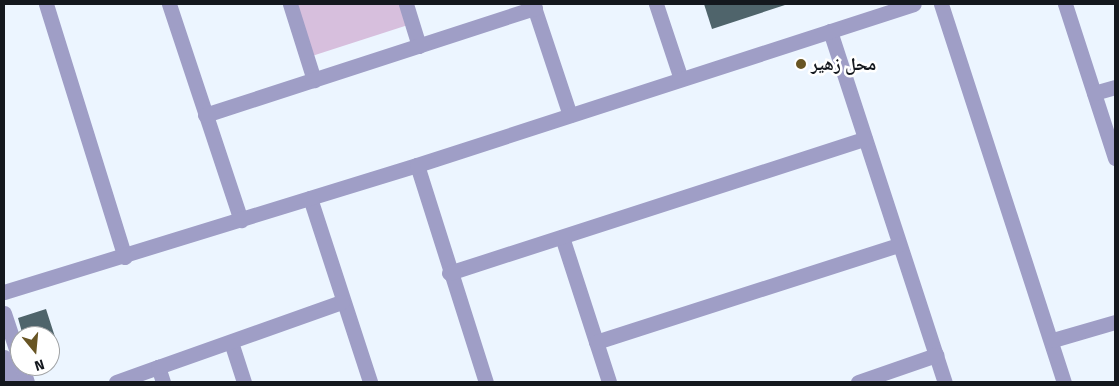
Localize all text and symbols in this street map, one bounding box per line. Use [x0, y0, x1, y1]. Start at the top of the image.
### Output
place label: محل زهير [811, 53, 876, 75]
marker: محل زهير [795, 58, 807, 70]
north arrow [10, 326, 60, 376]
text: N [32, 355, 46, 374]

